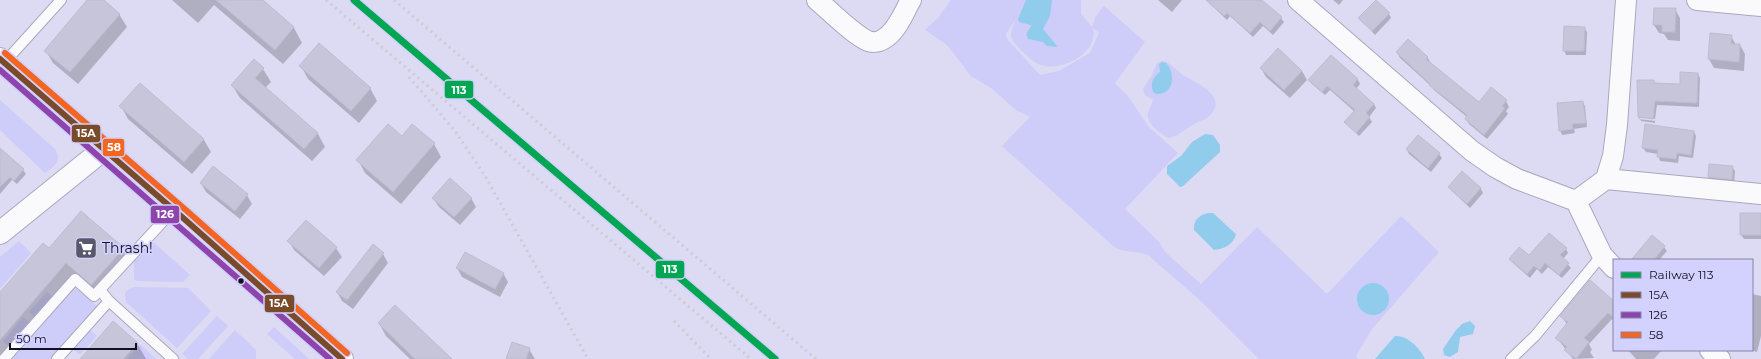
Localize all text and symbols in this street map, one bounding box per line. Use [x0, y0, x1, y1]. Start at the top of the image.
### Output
line badge: 113 [444, 80, 474, 99]
text: 113 [451, 83, 467, 97]
line badge: 15A [71, 124, 101, 143]
text: 15A [76, 126, 96, 140]
line badge: 58 [102, 138, 125, 157]
text: 58 [107, 140, 121, 154]
line badge: 126 [150, 205, 180, 224]
text: 126 [156, 207, 174, 221]
supermarket icon: Thrash! [73, 235, 99, 261]
place label: Thrash! [102, 239, 153, 257]
legend [1613, 259, 1753, 351]
line badge: 113 [655, 260, 685, 279]
text: 113 [662, 262, 678, 276]
text: Railway 113 [1649, 267, 1714, 282]
unlabelled marker [236, 276, 246, 286]
text: 15A [1649, 287, 1669, 302]
line badge: 15A [264, 294, 295, 313]
text: 15A [269, 296, 289, 310]
text: 126 [1649, 307, 1667, 322]
scale bar [10, 325, 136, 351]
text: 58 [1649, 327, 1664, 342]
text: 50 m [16, 331, 47, 346]

